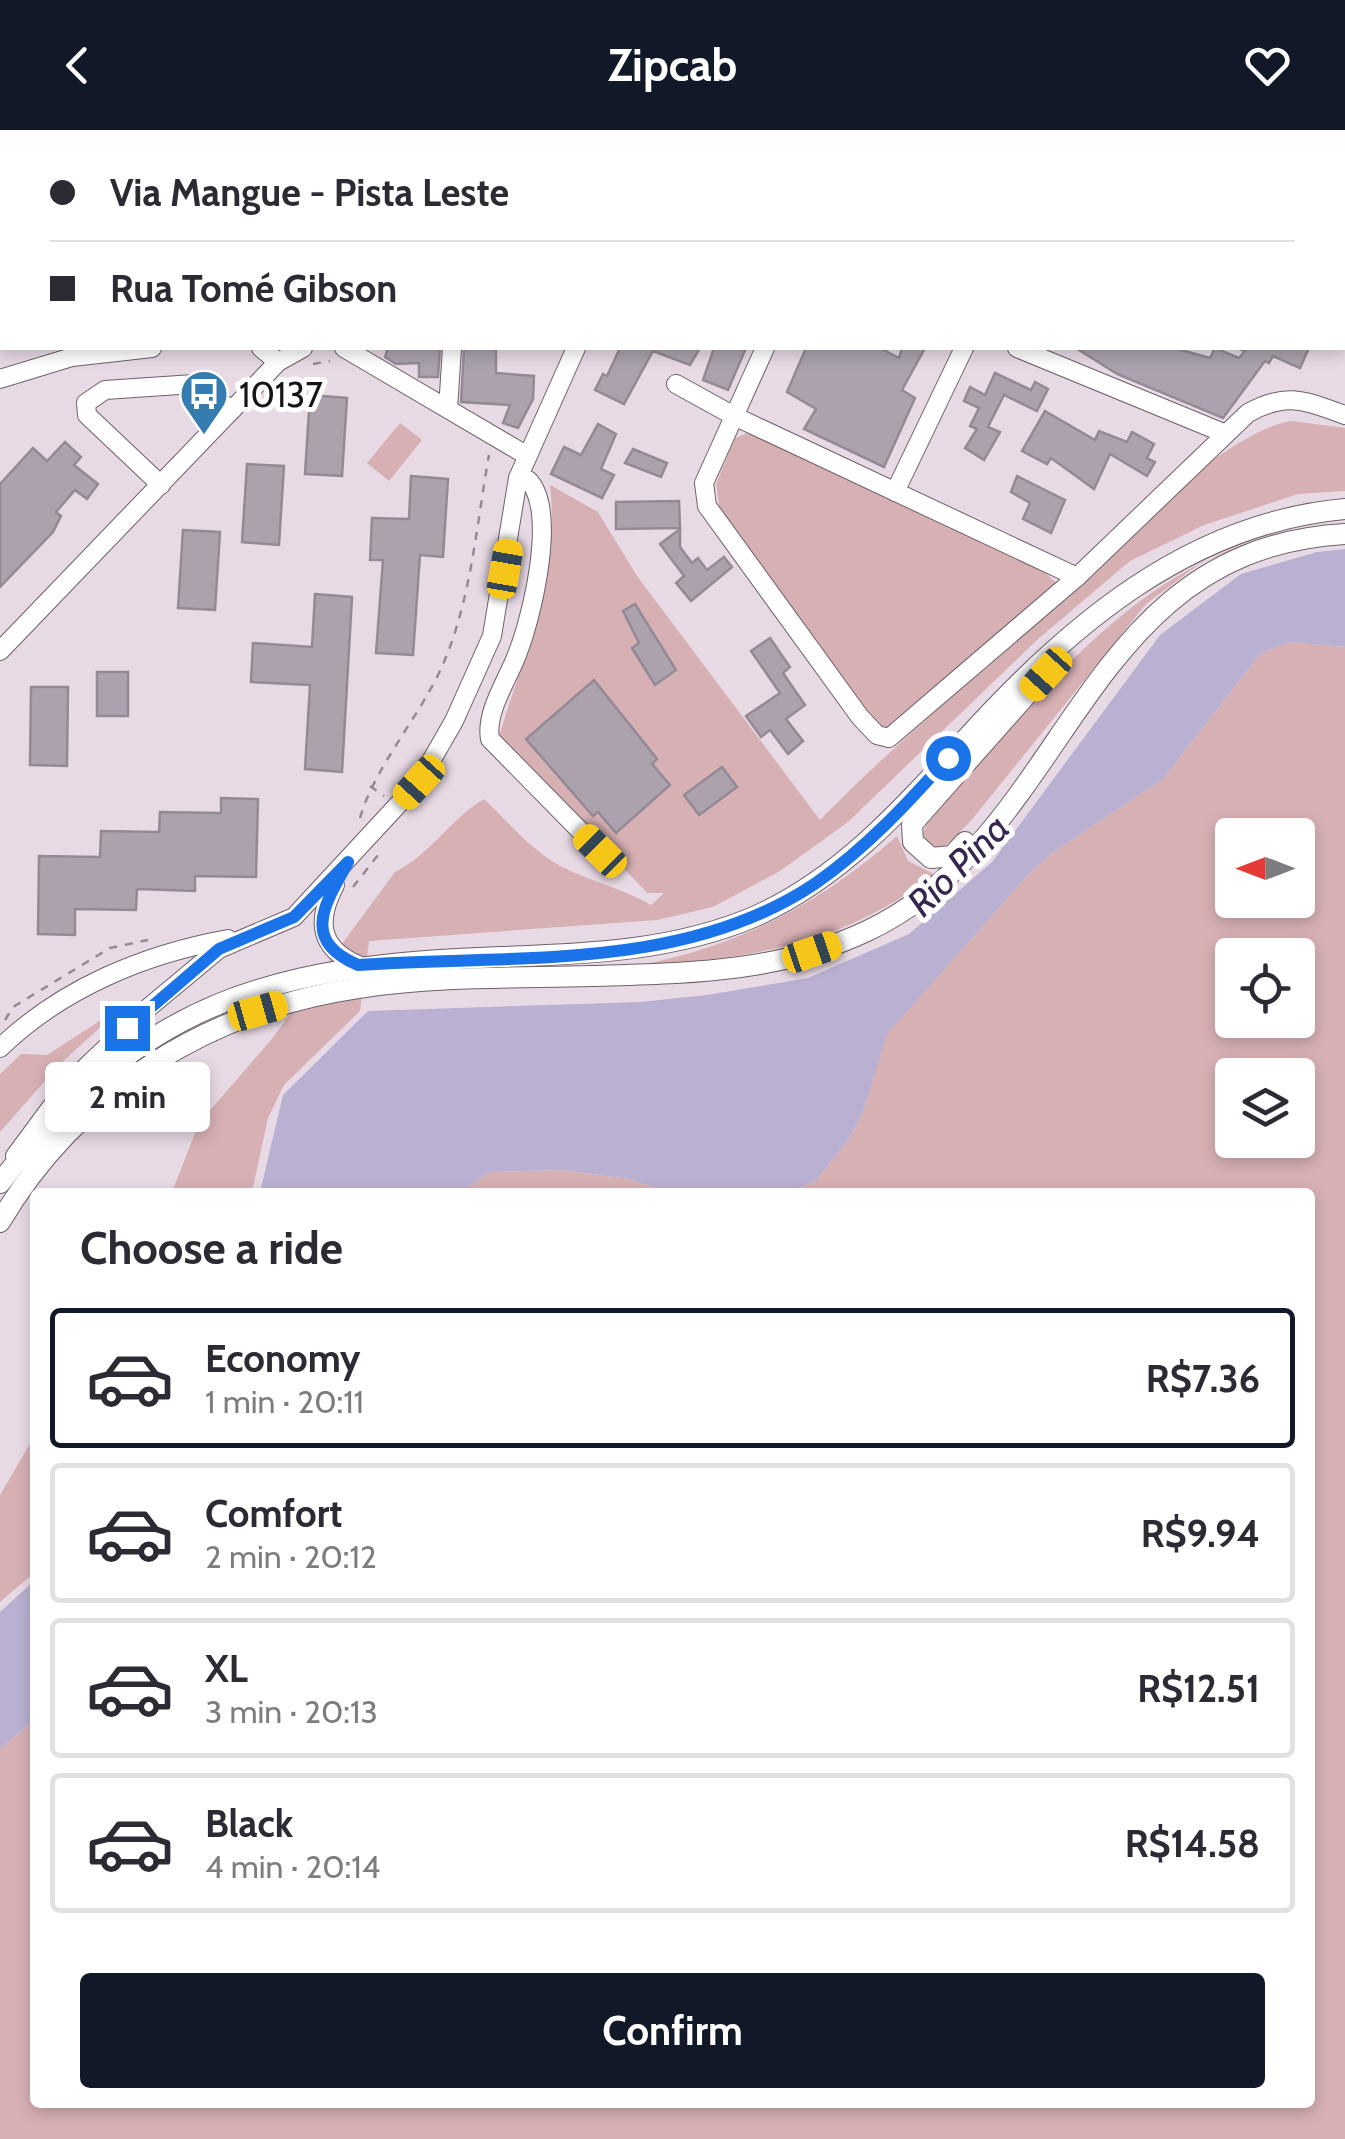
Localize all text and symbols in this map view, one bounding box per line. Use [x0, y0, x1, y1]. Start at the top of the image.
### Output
icon: back [50, 38, 105, 93]
text: Zipcab [608, 38, 737, 92]
icon: heart [1240, 38, 1295, 93]
text: Via Mangue - Pista Leste [110, 169, 509, 216]
text: Rua Tomé Gibson [110, 265, 397, 312]
bus stop icon: 10137 [178, 368, 230, 436]
place label: 10137 [239, 373, 323, 416]
car [485, 537, 525, 601]
car [1015, 642, 1077, 706]
route start [926, 736, 971, 781]
car [388, 750, 450, 814]
water label: Rio Pina [897, 804, 1019, 926]
north arrow [1215, 818, 1315, 918]
map controls [1215, 818, 1315, 1158]
car [568, 819, 632, 883]
car [779, 928, 845, 976]
button: locate [1215, 938, 1315, 1038]
car [225, 988, 291, 1034]
route end [105, 1006, 150, 1051]
button: layers [1215, 1058, 1315, 1158]
callout: 2 min [44, 1063, 210, 1133]
text: 2 min [89, 1077, 166, 1116]
text: Choose a ride [80, 1221, 343, 1275]
icon: car [85, 1333, 175, 1423]
text: Economy [205, 1335, 360, 1382]
text: R$7.36 [1146, 1355, 1260, 1402]
text: 1 min · 20:11 [205, 1382, 364, 1421]
icon: car [85, 1488, 175, 1578]
text: Comfort [205, 1490, 342, 1537]
text: R$9.94 [1141, 1510, 1260, 1557]
text: 2 min · 20:12 [205, 1537, 377, 1576]
icon: car [85, 1643, 175, 1733]
text: XL [205, 1645, 248, 1692]
text: R$12.51 [1137, 1665, 1260, 1712]
text: 3 min · 20:13 [205, 1692, 378, 1731]
icon: car [85, 1798, 175, 1888]
text: Black [205, 1800, 293, 1847]
text: R$14.58 [1125, 1820, 1260, 1867]
text: 4 min · 20:14 [205, 1847, 380, 1886]
button: Confirm [80, 1973, 1265, 2088]

